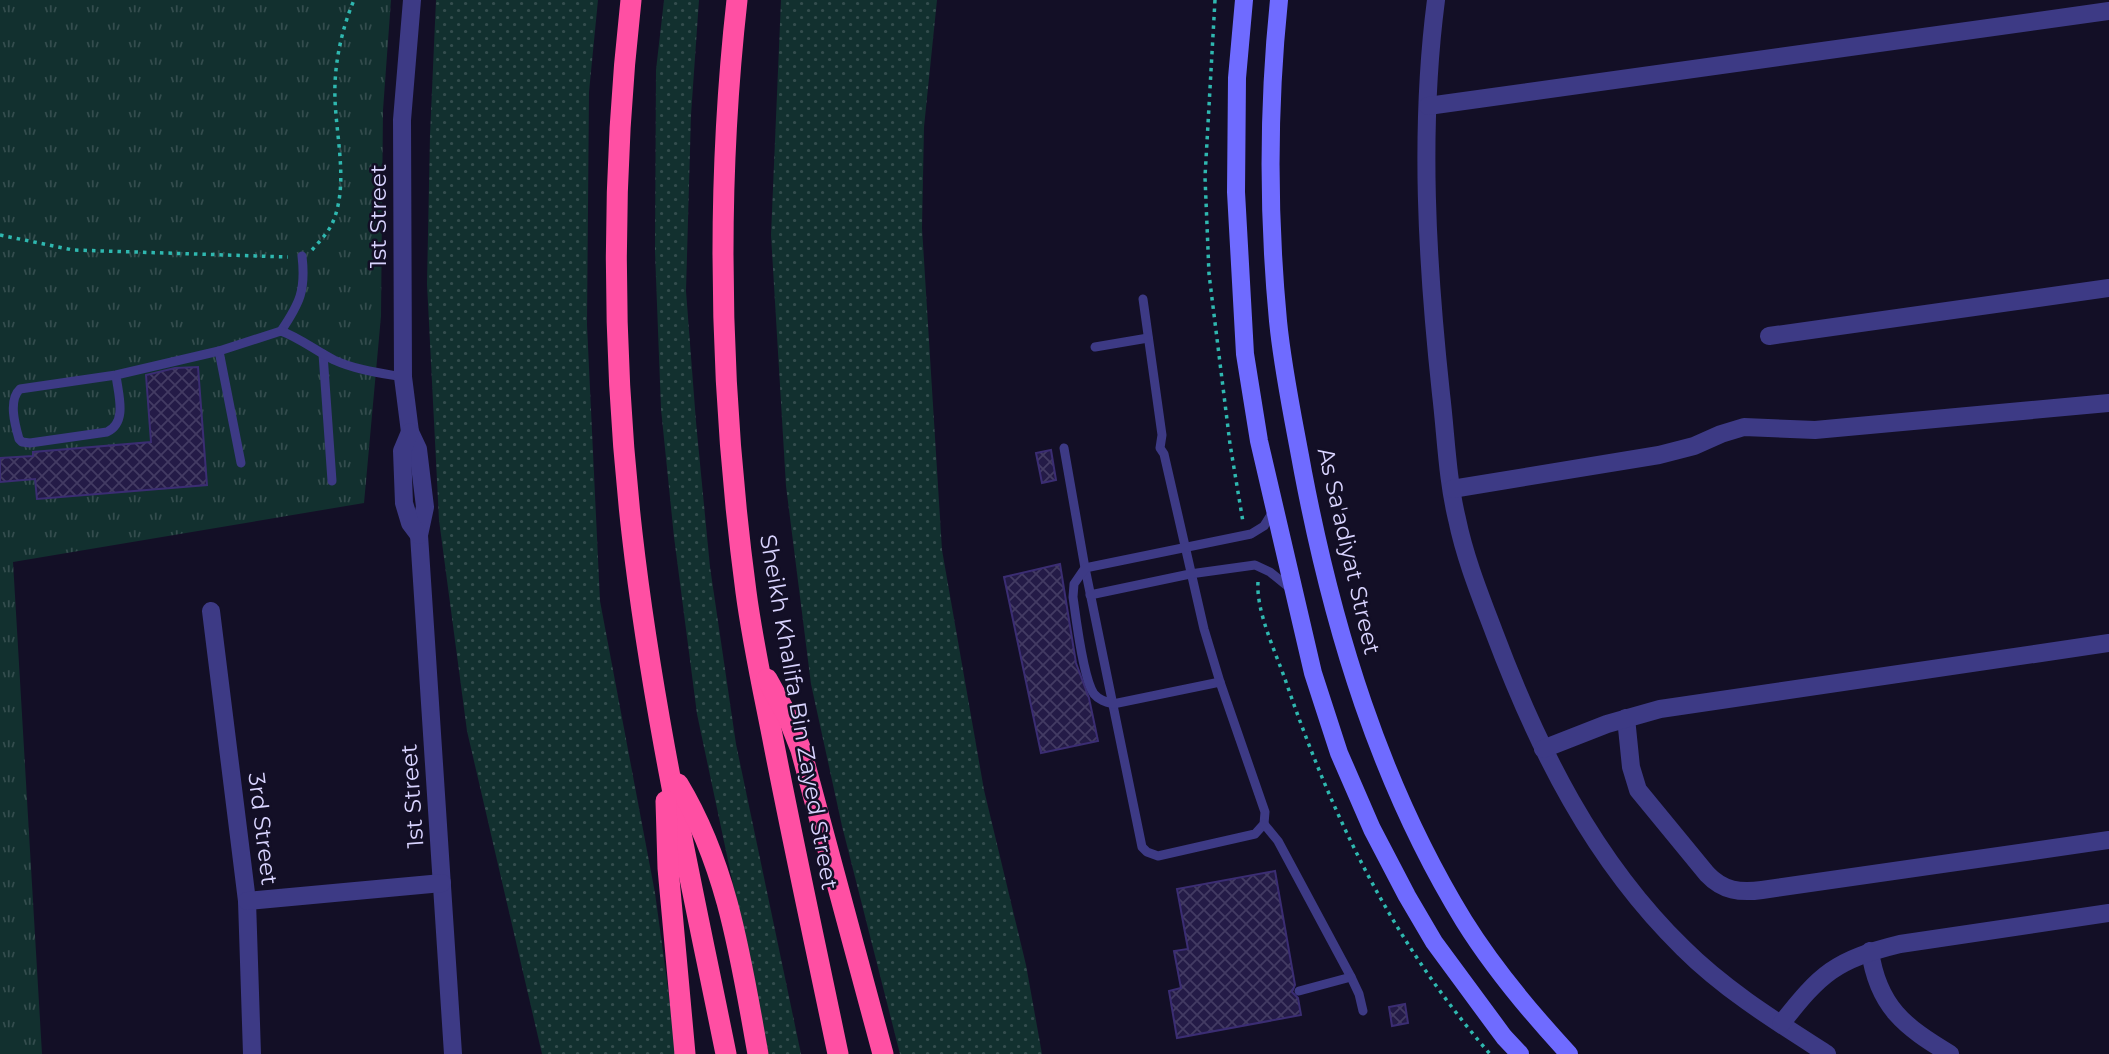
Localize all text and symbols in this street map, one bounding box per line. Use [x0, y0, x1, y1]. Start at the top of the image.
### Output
street label: 1st Street [364, 164, 392, 268]
street label: As Sa'adiyat Street [1312, 445, 1386, 657]
street label: Sheikh Khalifa Bin Zayed Street [754, 532, 844, 892]
street label: 1st Street [394, 743, 430, 849]
street label: 3rd Street [242, 771, 284, 887]

